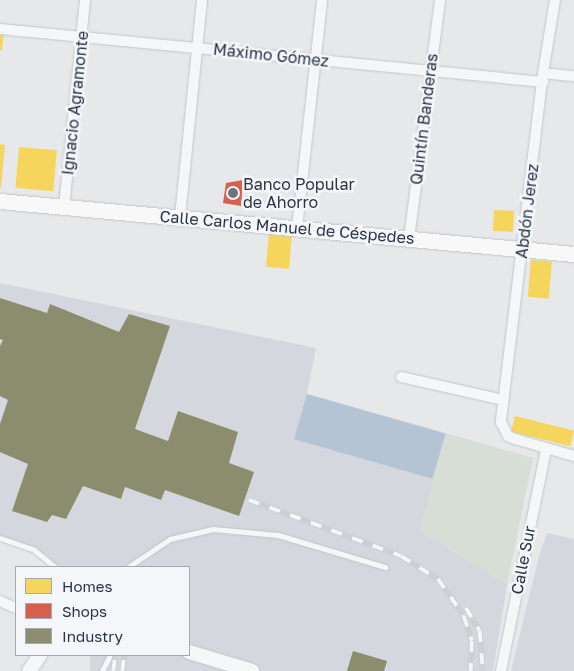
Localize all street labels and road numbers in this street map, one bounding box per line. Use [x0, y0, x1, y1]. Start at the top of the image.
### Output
street label: Ignacio Agramonte [58, 30, 92, 176]
street label: Máximo Gómez [212, 39, 330, 71]
street label: Quintín Banderas [406, 52, 442, 186]
street label: Abdón Jerez [512, 162, 542, 260]
street label: Calle Carlos Manuel de Céspedes [159, 206, 415, 248]
street label: Calle Sur [507, 524, 539, 596]

